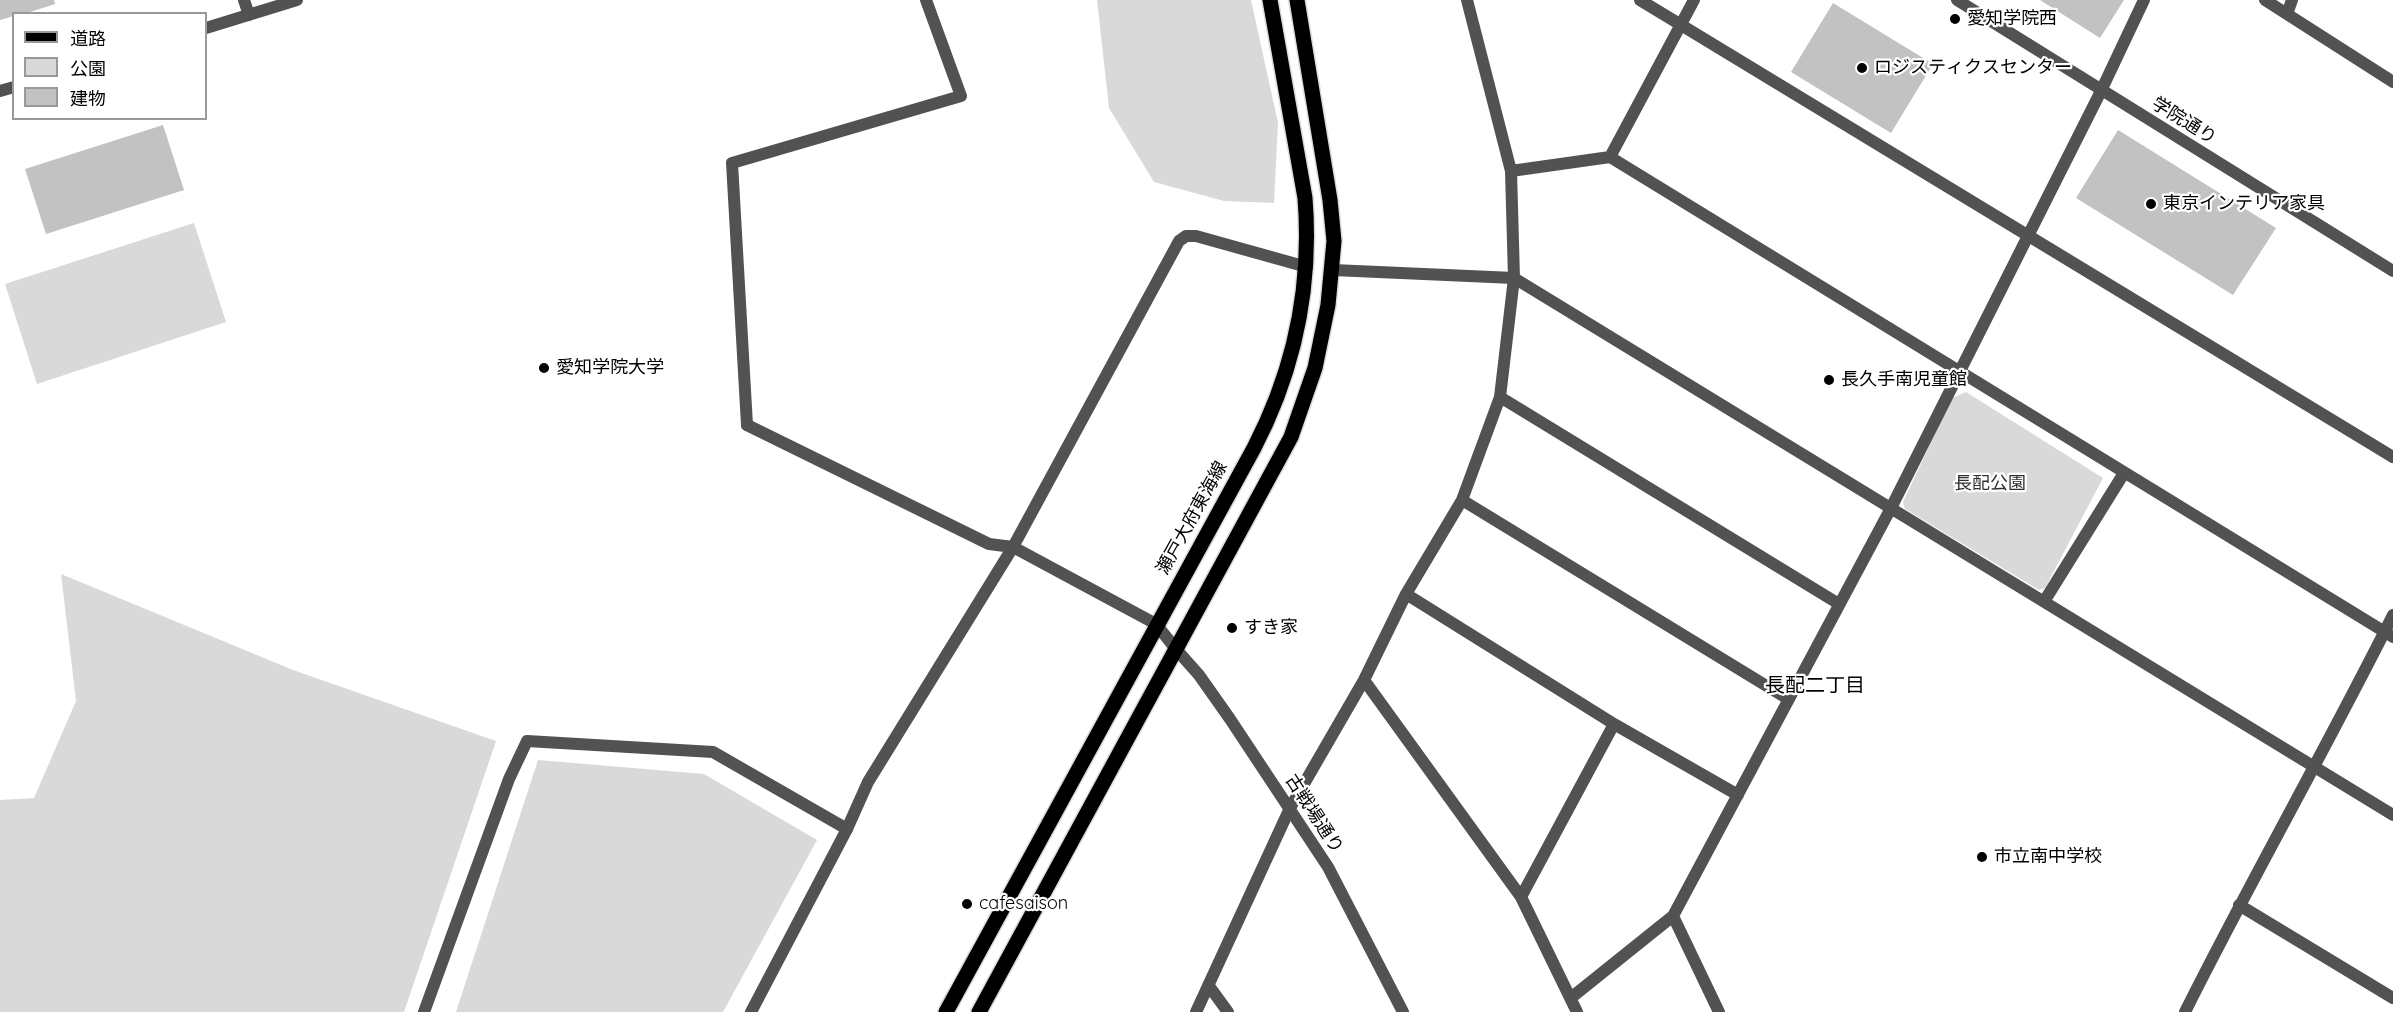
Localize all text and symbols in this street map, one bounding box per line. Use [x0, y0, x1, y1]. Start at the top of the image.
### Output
place label: 愛知学院西 [1967, 8, 2057, 30]
legend [12, 12, 207, 120]
marker: 愛知学院西 [1948, 12, 1962, 26]
text: 道路 [70, 27, 106, 50]
text: 公園 [70, 57, 106, 80]
place label: ロジスティクスセンター [1874, 57, 2072, 79]
marker: ロジスティクスセンター [1855, 61, 1869, 75]
text: 建物 [70, 87, 106, 110]
street label: 学院通り [2148, 93, 2220, 149]
place label: 東京インテリア家具 [2163, 193, 2325, 215]
marker: 東京インテリア家具 [2144, 197, 2158, 211]
place label: 愛知学院大学 [556, 357, 664, 379]
marker: 愛知学院大学 [537, 361, 551, 375]
place label: 長久手南児童館 [1841, 369, 1967, 391]
marker: 長久手南児童館 [1822, 373, 1836, 387]
street label: 瀬戸大府東海線 [1152, 458, 1232, 578]
park label: 長配公園 [1954, 473, 2026, 495]
place label: すき家 [1244, 617, 1298, 639]
marker: すき家 [1225, 621, 1239, 635]
district label: 長配二丁目 [1765, 674, 1865, 698]
street label: 古戦場通り [1280, 770, 1348, 858]
place label: 市立南中学校 [1994, 846, 2102, 868]
marker: 市立南中学校 [1975, 850, 1989, 864]
place label: cafesaison [979, 893, 1068, 915]
marker: cafesaison [960, 897, 974, 911]

